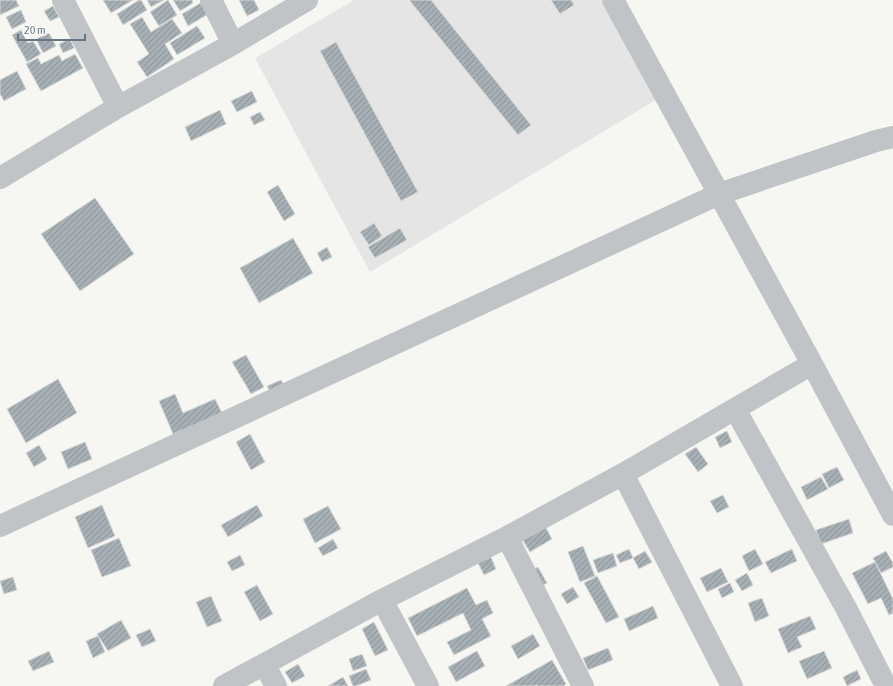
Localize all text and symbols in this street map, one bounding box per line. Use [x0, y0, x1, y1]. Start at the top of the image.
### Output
scale bar [18, 16, 85, 42]
text: 20 m [24, 23, 46, 37]

